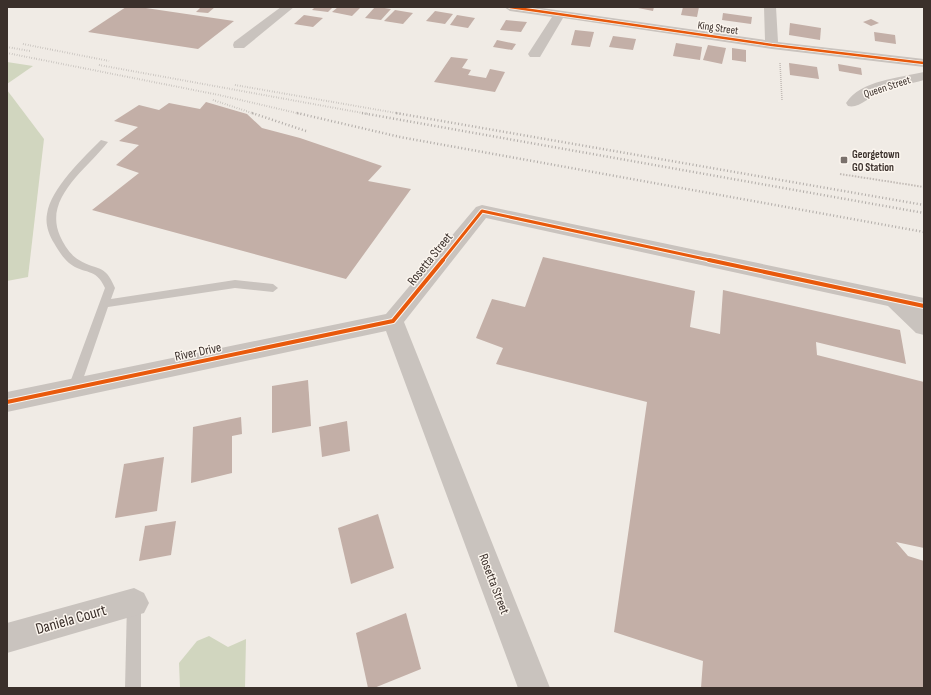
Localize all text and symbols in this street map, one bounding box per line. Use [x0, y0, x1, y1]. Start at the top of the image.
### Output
street label: King Street [697, 19, 740, 37]
street label: Queen Street [862, 73, 913, 101]
place label: Georgetown GO Station [852, 148, 900, 174]
marker: Georgetown GO Station [839, 155, 849, 165]
street label: Rosetta Street [404, 229, 456, 289]
street label: River Drive [173, 339, 223, 365]
street label: Rosetta Street [475, 552, 513, 617]
street label: Daniela Court [34, 601, 109, 639]

